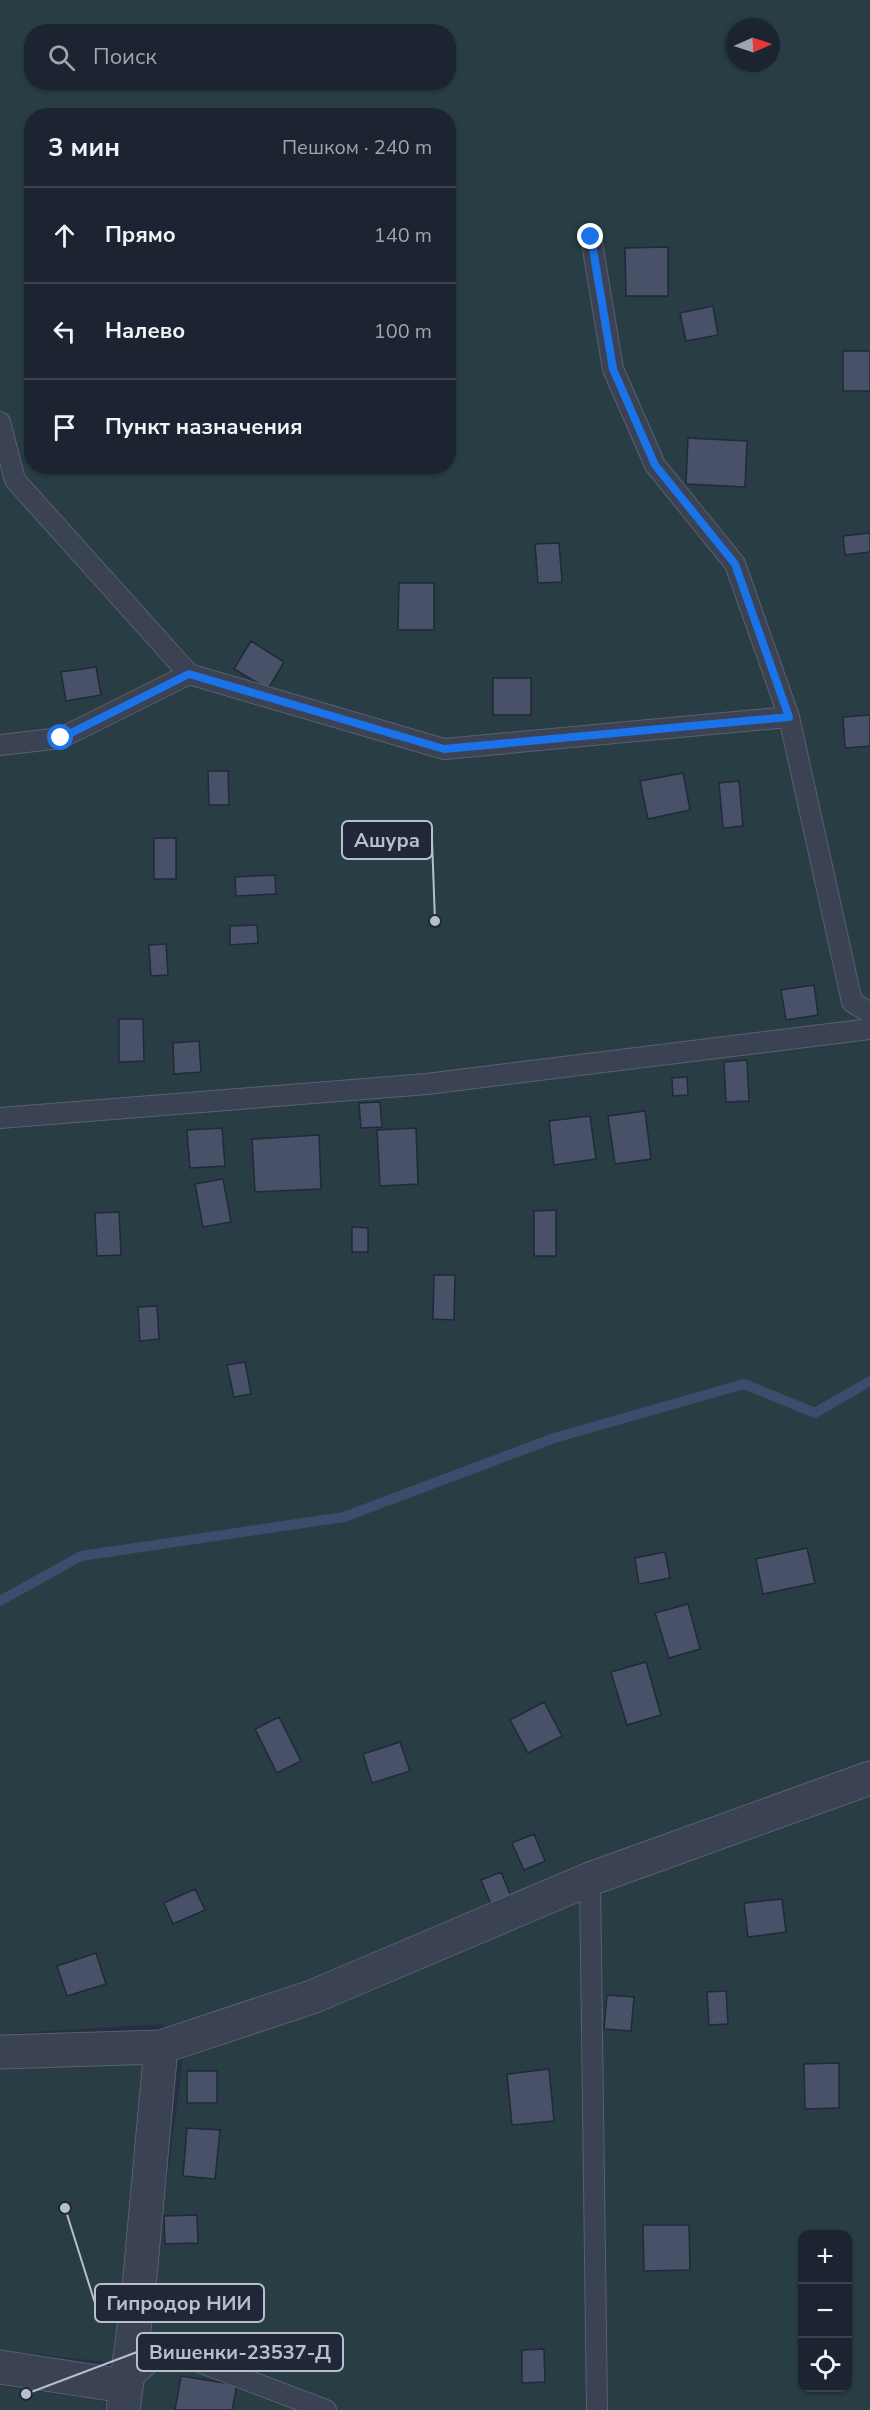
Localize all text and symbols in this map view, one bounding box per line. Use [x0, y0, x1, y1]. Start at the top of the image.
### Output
north arrow [726, 18, 780, 72]
search box [24, 24, 456, 90]
icon: search [45, 41, 78, 74]
text: Поиск [93, 42, 157, 72]
text: 3 мин [48, 130, 120, 165]
text: Пешком · 240 m [282, 134, 432, 161]
icon: ahead [48, 219, 81, 252]
text: Прямо [105, 220, 176, 250]
text: 140 m [374, 222, 432, 249]
route end [577, 223, 603, 249]
icon: left [48, 315, 81, 348]
text: Налево [105, 316, 185, 346]
text: 100 m [374, 318, 432, 345]
icon: arrive [48, 411, 81, 444]
text: Пункт назначения [105, 412, 303, 442]
route start [47, 724, 73, 750]
callout: Ашура [342, 821, 432, 859]
text: Ашура [354, 827, 420, 854]
map controls [798, 2230, 852, 2392]
button: + [798, 2230, 852, 2284]
callout: Гипродор НИИ [95, 2284, 264, 2322]
button: − [798, 2284, 852, 2338]
text: Гипродор НИИ [106, 2290, 252, 2317]
callout: Вишенки-23537-Д [137, 2333, 343, 2371]
button: locate [798, 2338, 852, 2392]
text: Вишенки-23537-Д [149, 2339, 331, 2366]

